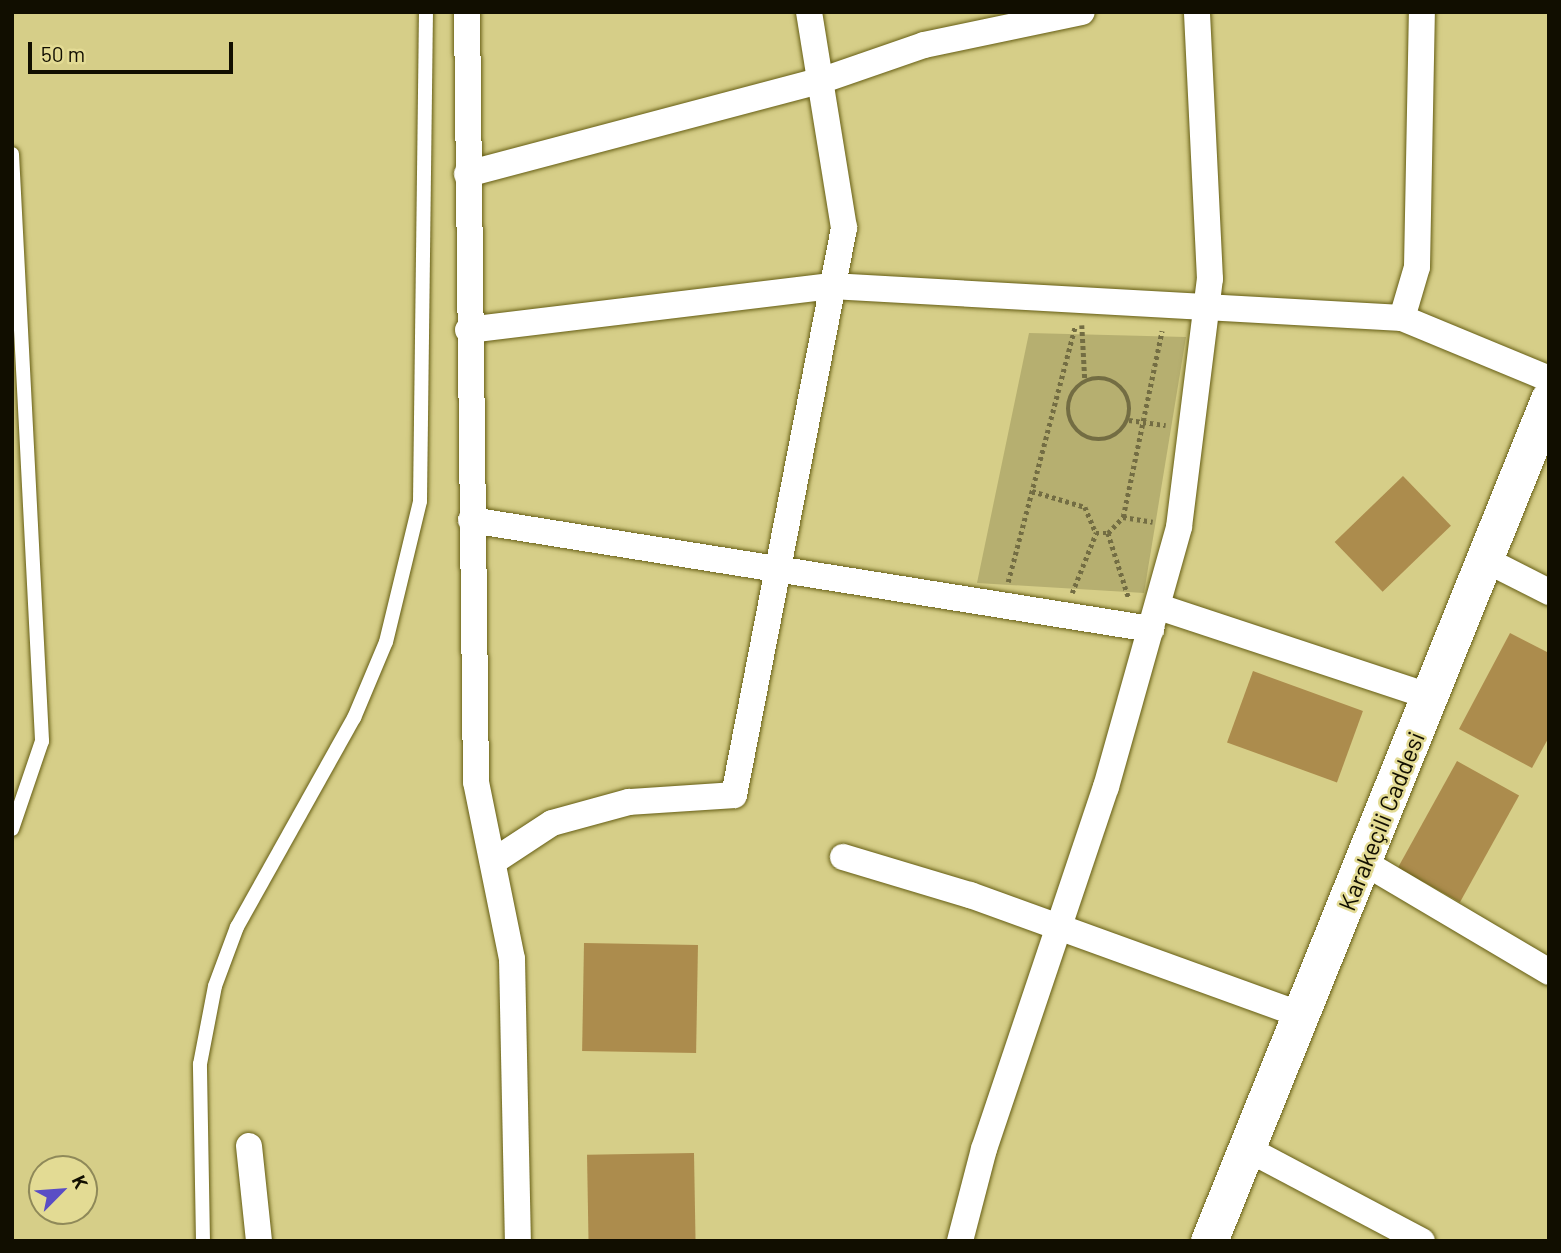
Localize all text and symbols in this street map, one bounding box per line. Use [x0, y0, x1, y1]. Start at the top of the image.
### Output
scale bar [32, 28, 236, 72]
text: 50 m [41, 41, 85, 66]
street label: Karakeçili Caddesi [1332, 727, 1430, 915]
north arrow [28, 1155, 98, 1225]
text: K [68, 1172, 94, 1192]

